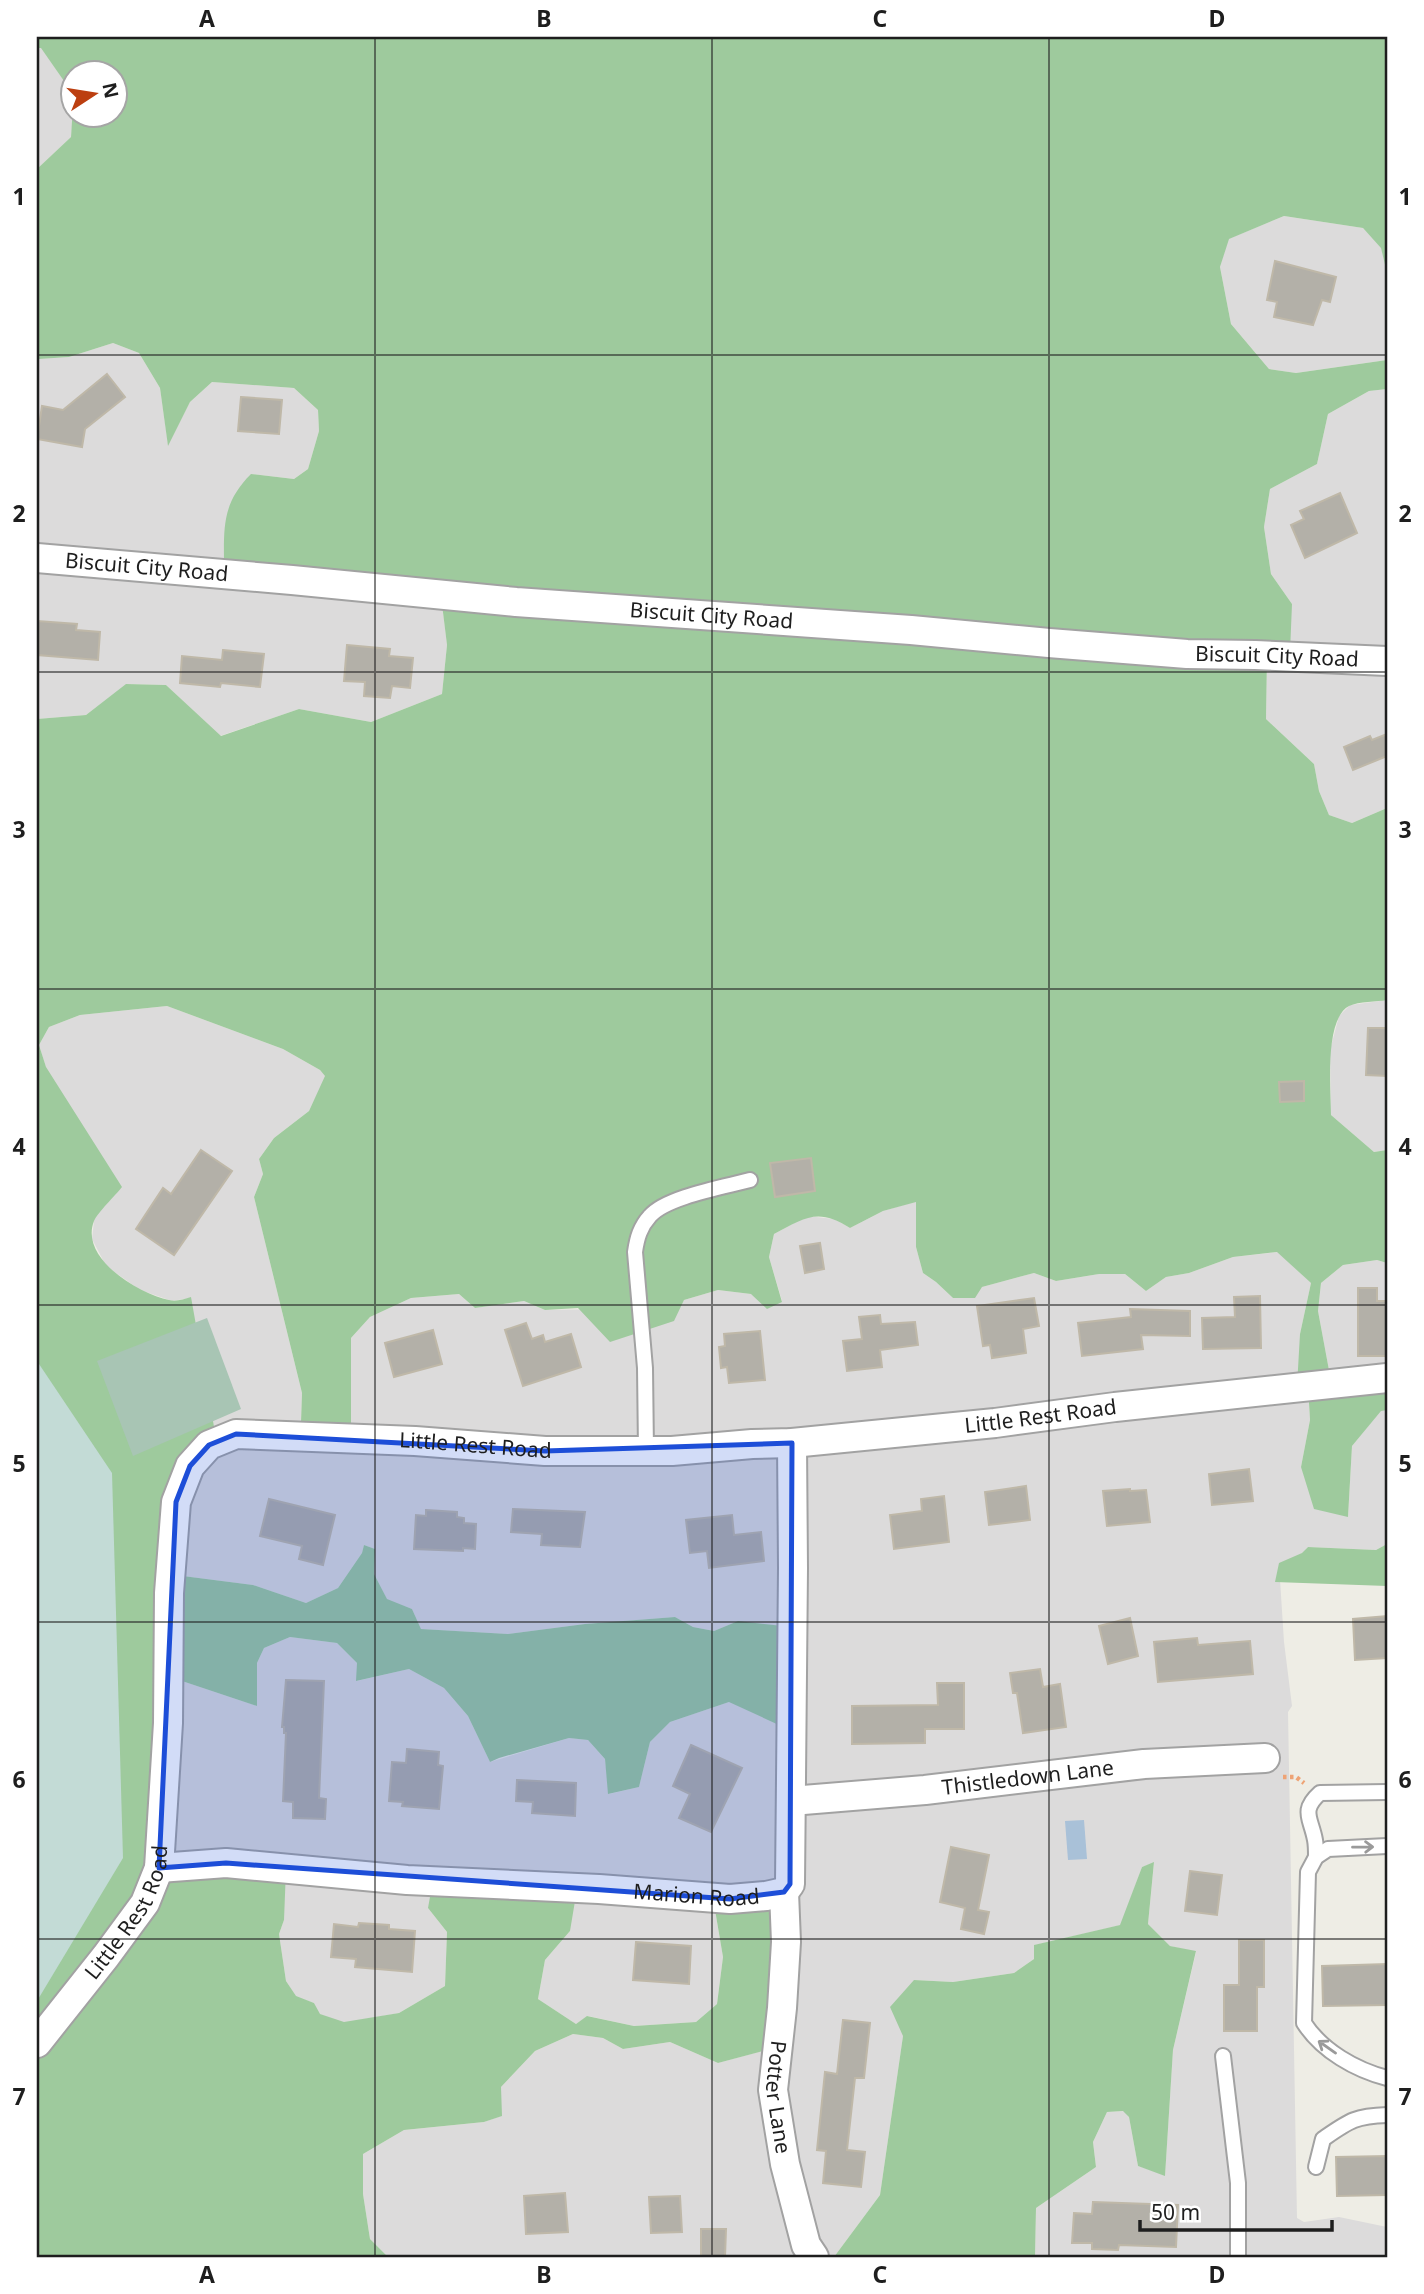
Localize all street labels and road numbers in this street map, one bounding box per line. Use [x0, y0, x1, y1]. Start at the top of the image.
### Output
street label: Biscuit City Road [64, 545, 229, 587]
street label: Biscuit City Road [629, 595, 794, 635]
street label: Biscuit City Road [1195, 639, 1359, 673]
street label: Little Rest Road [963, 1392, 1118, 1439]
street label: Little Rest Road [399, 1425, 552, 1464]
street label: Thistledown Lane [940, 1753, 1115, 1801]
street label: Little Rest Road [78, 1844, 173, 1985]
street label: Marion Road [632, 1877, 761, 1912]
street label: Potter Lane [760, 2039, 798, 2156]

